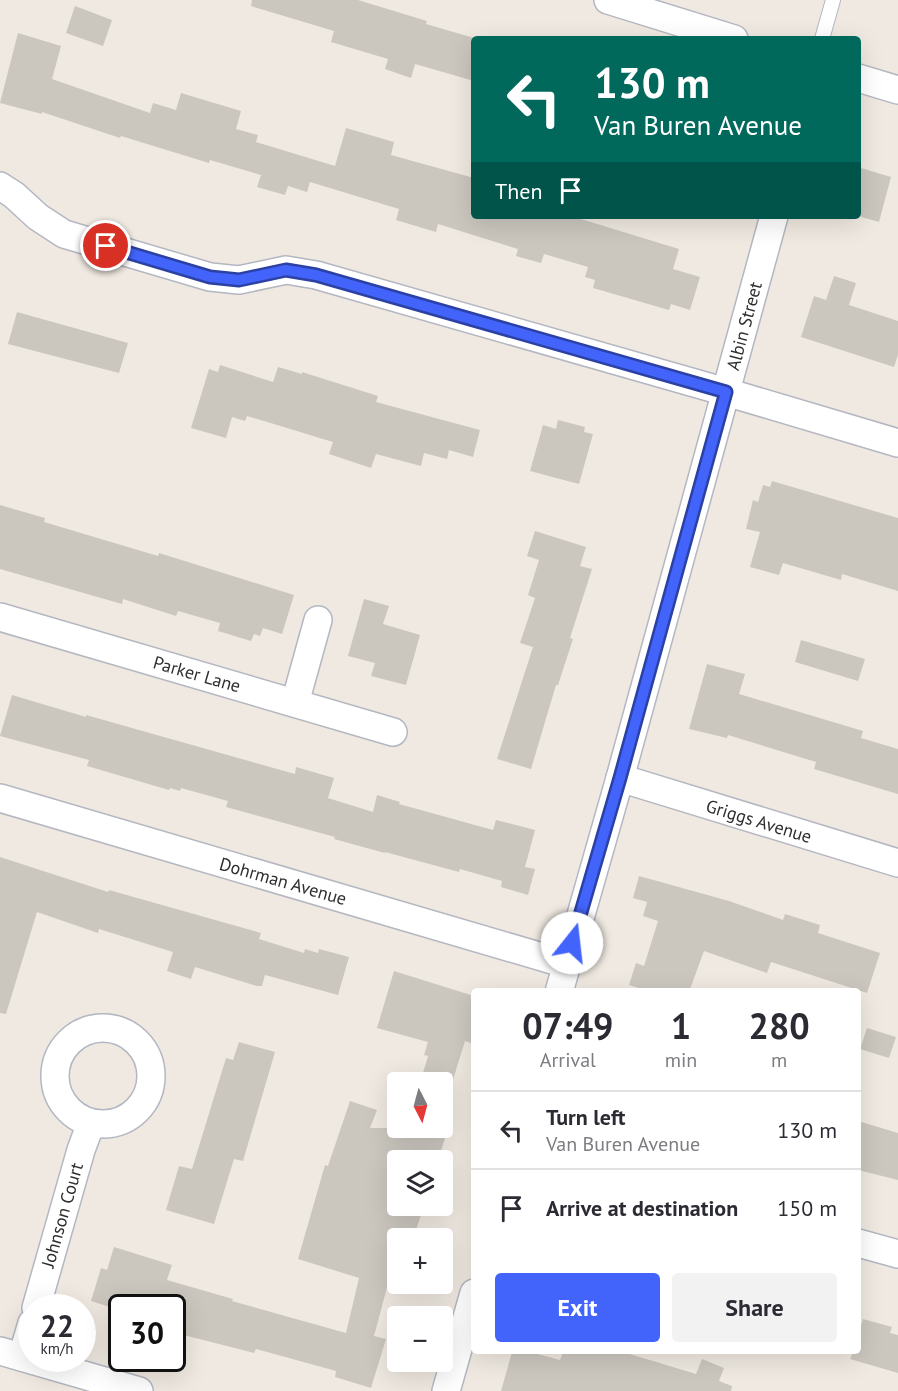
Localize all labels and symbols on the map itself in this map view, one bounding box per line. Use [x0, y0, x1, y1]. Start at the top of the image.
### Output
pin [80, 220, 131, 271]
street label: Albin Street [721, 279, 767, 373]
street label: Parker Lane [151, 651, 243, 697]
street label: Griggs Avenue [703, 794, 815, 848]
street label: Dohrman Avenue [217, 852, 349, 910]
position arrow [540, 911, 604, 975]
north arrow [387, 1072, 453, 1138]
street label: Johnson Court [36, 1160, 88, 1271]
speed limit sign: 30 [108, 1294, 186, 1372]

